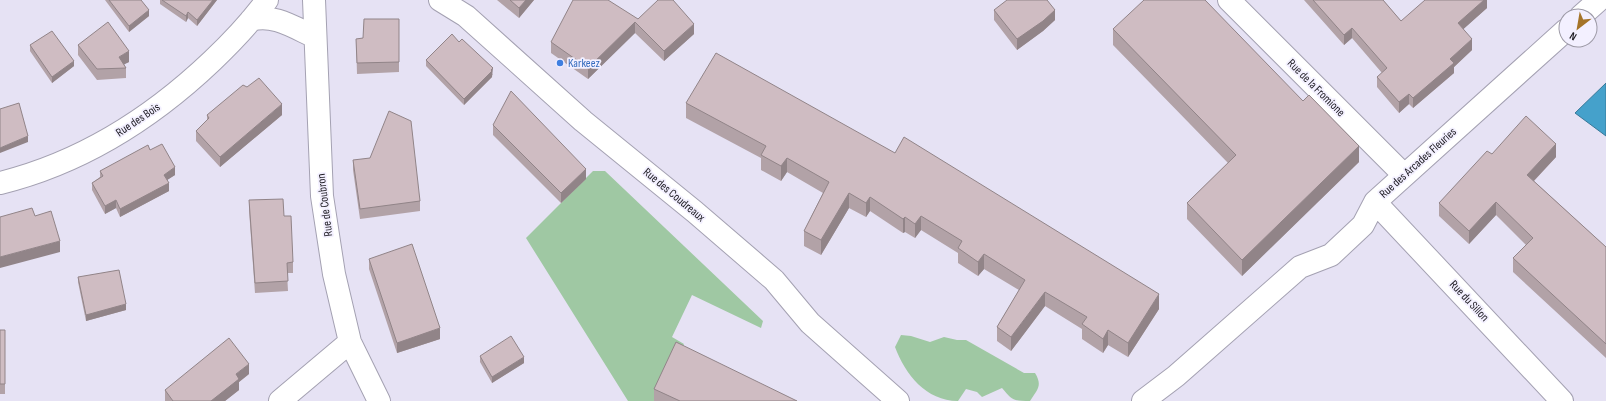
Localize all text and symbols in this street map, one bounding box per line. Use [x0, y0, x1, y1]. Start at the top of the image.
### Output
north arrow [1558, 8, 1598, 48]
text: N [1567, 29, 1579, 43]
place label: Karkeez [568, 56, 600, 71]
street label: Rue de la Fromione [1284, 56, 1348, 120]
marker: Karkeez [555, 58, 565, 68]
street label: Rue des Bois [113, 100, 163, 140]
street label: Rue des Arcades Fleuries [1376, 124, 1460, 202]
street label: Rue des Coudreaux [640, 165, 708, 226]
street label: Rue de Coubron [314, 173, 336, 237]
street label: Rue du Sillon [1446, 277, 1492, 325]

